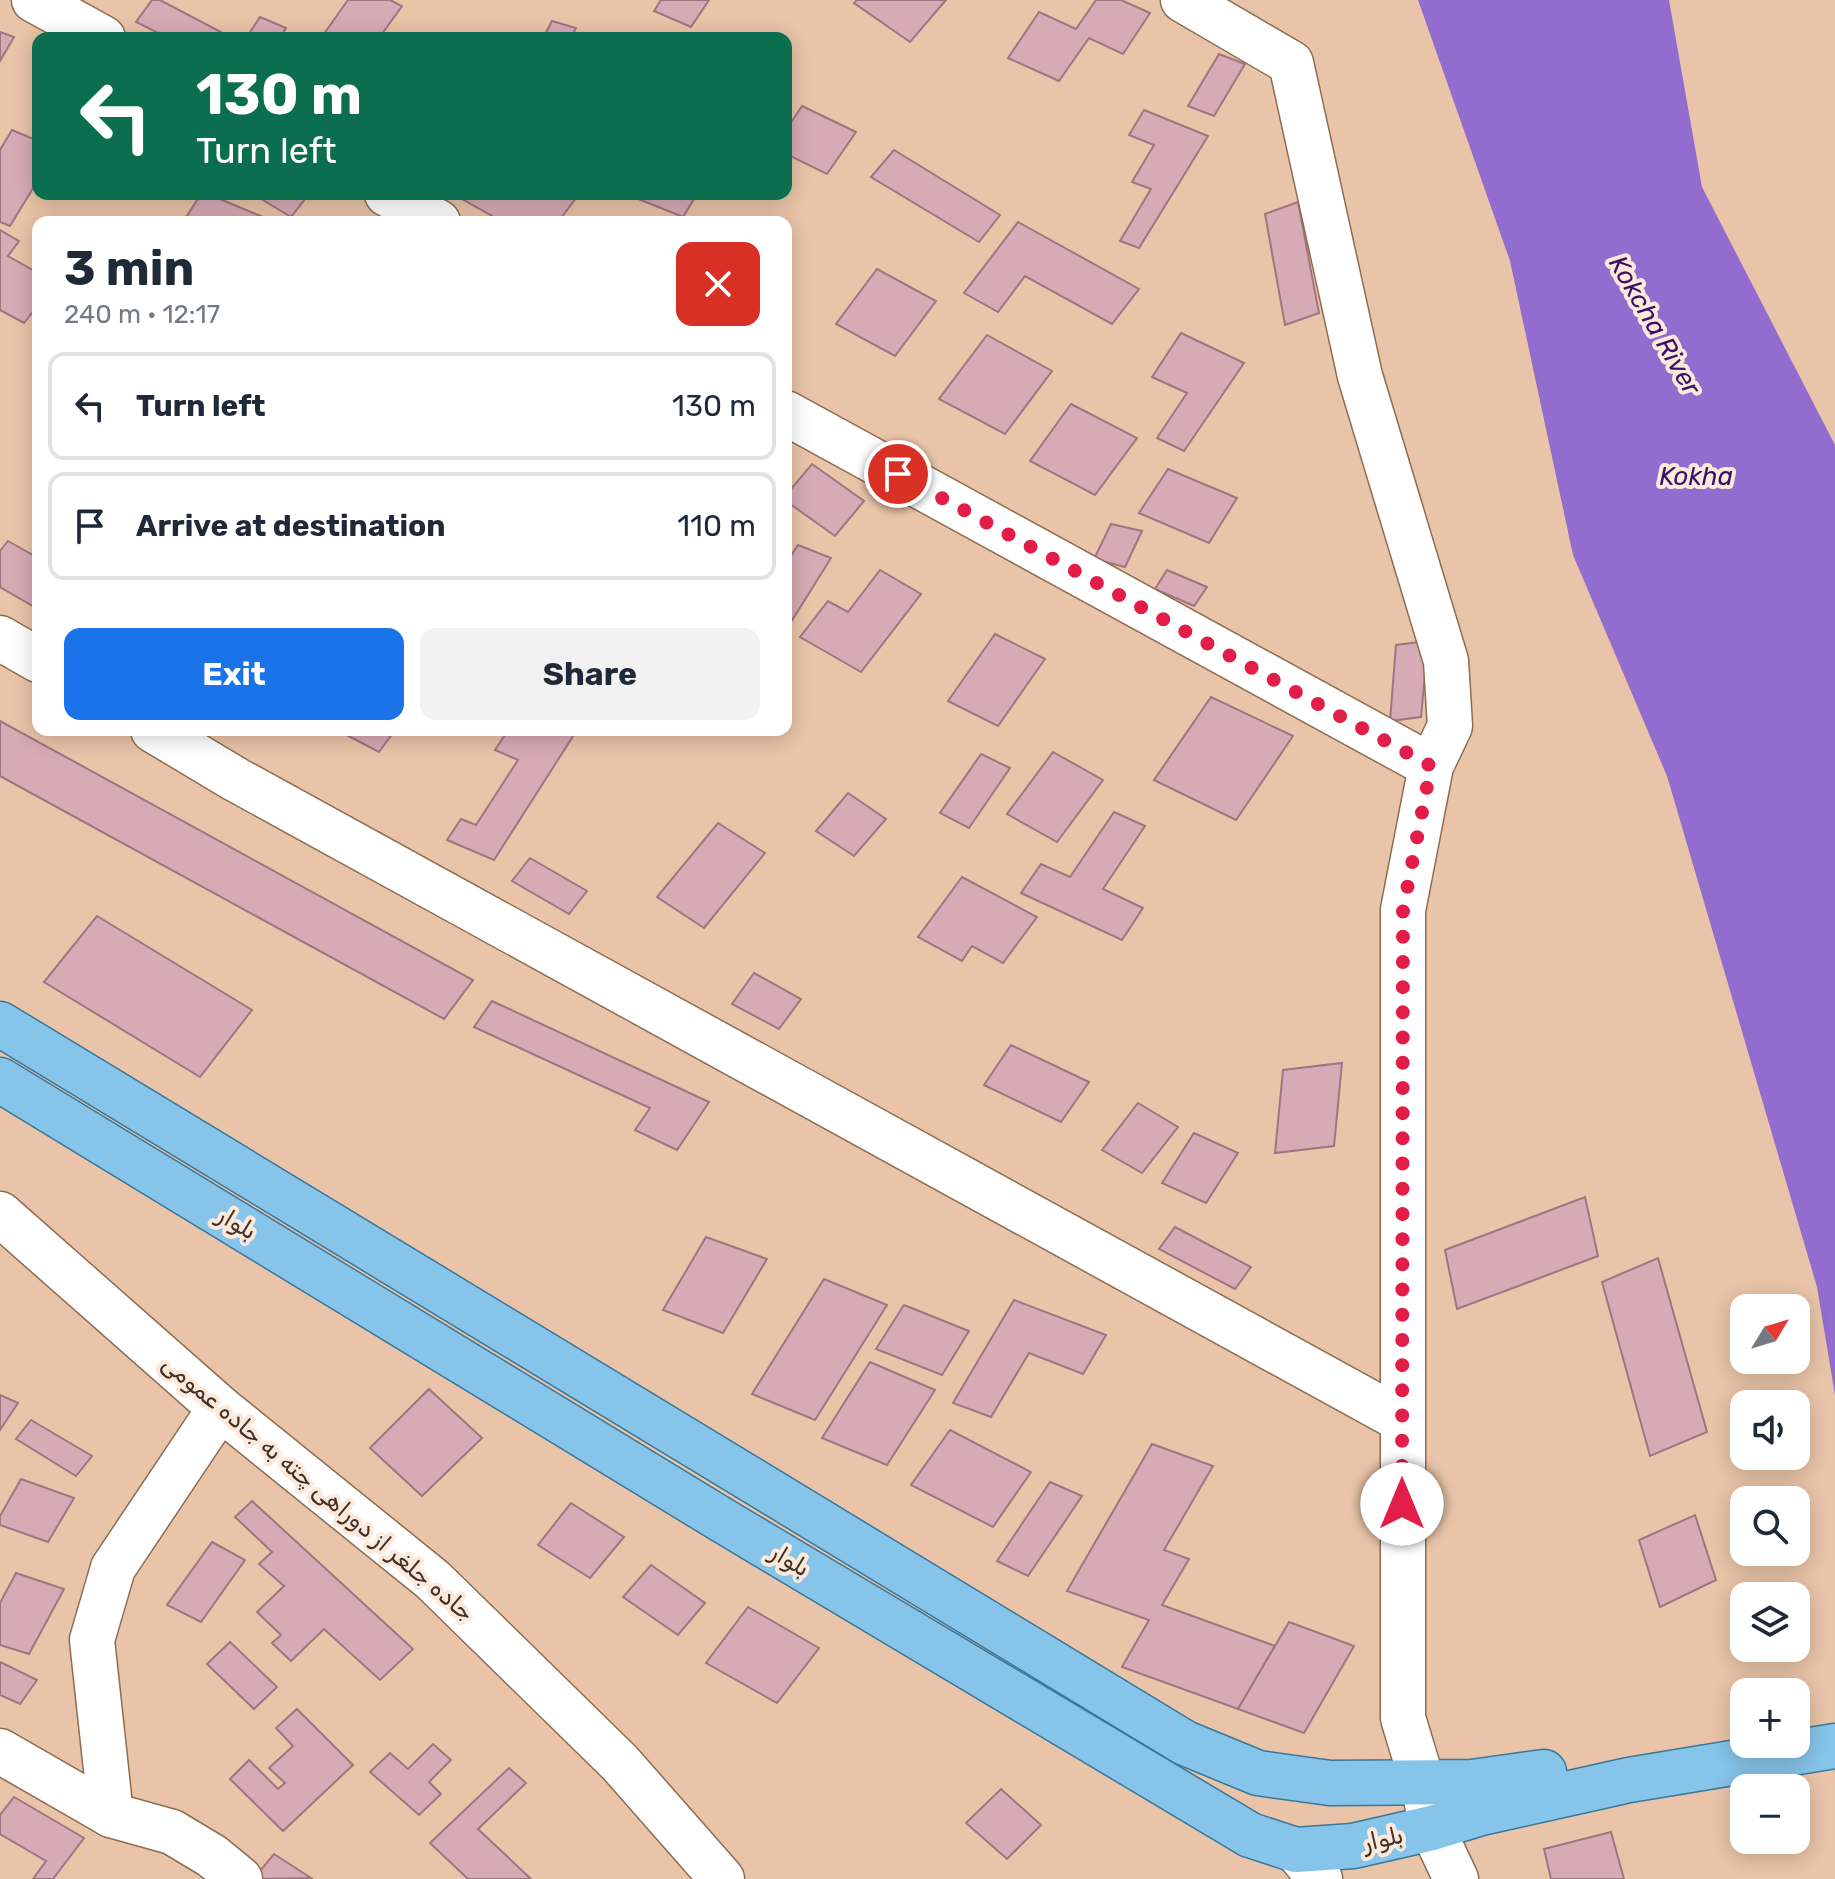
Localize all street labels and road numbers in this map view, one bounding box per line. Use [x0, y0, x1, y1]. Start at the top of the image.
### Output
street label: بلوار [211, 1199, 262, 1245]
street label: جاده جلغر از دوراهی چته به جاده عمومی [156, 1349, 480, 1627]
street label: بلوار [764, 1536, 815, 1582]
street label: بلوار [1358, 1821, 1406, 1858]

